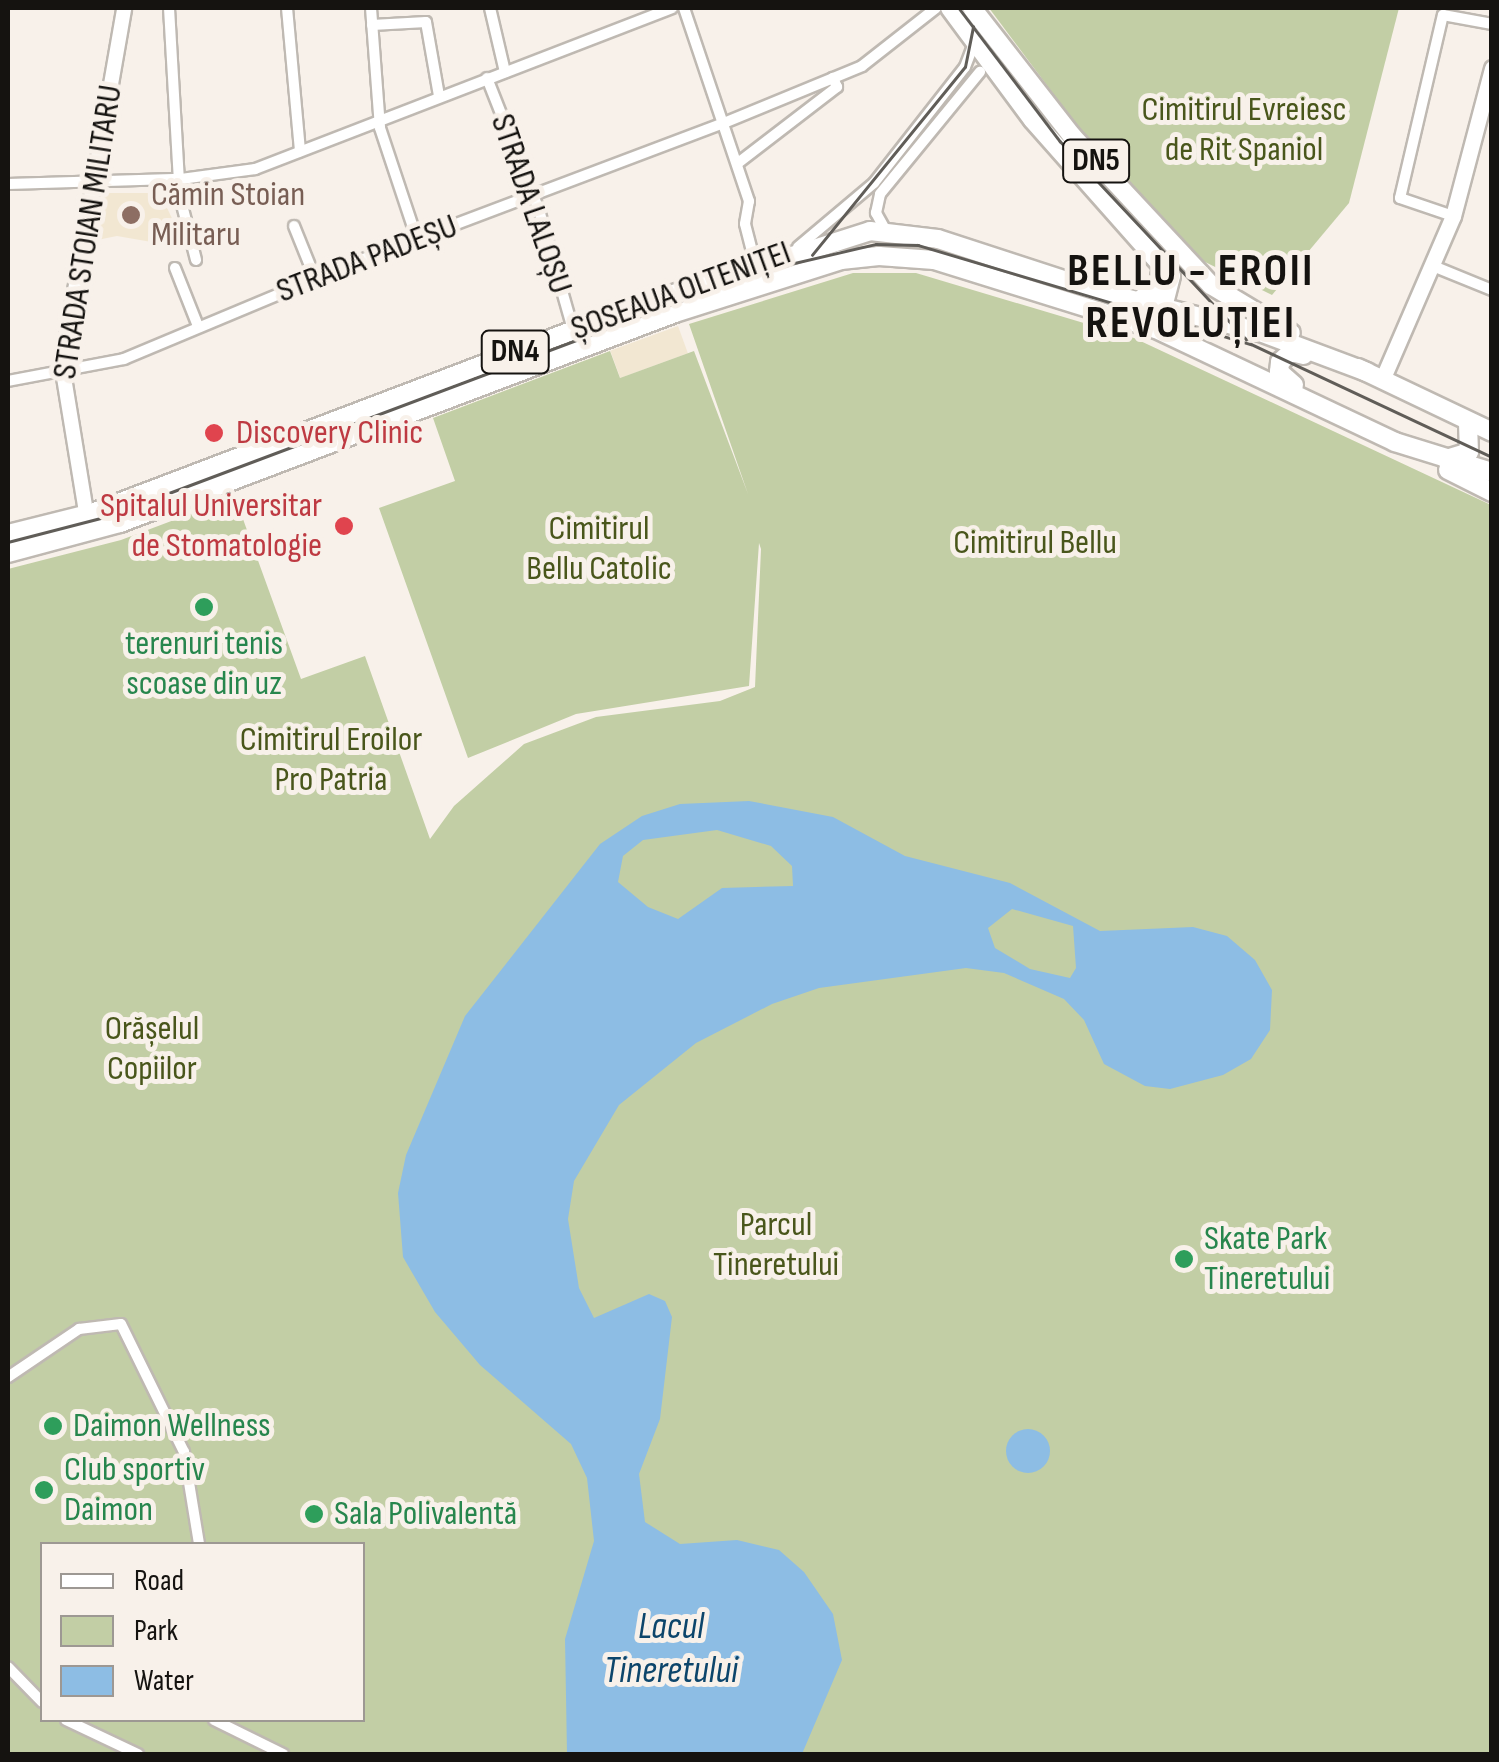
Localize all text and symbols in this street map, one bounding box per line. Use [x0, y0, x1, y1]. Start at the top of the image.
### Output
street label: STRADA STOIAN MILITARU [44, 82, 132, 382]
park label: Cimitirul Evreiesc de Rit Spaniol [1141, 89, 1347, 171]
street label: STRADA LALOȘU [481, 109, 581, 299]
road number: DN5 [1061, 134, 1131, 188]
place label: Cămin Stoian Militaru [151, 174, 305, 256]
marker: Cămin Stoian Militaru [120, 204, 142, 226]
street label: STRADA PADEȘU [271, 205, 463, 313]
street label: ȘOSEAUA OLTENIȚEI [565, 232, 797, 350]
district label: BELLU - EROII REVOLUȚIEI [1067, 245, 1315, 351]
road number: DN4 [480, 325, 550, 379]
place label: Discovery Clinic [236, 412, 423, 454]
marker: Discovery Clinic [201, 420, 227, 446]
place label: Spitalul Universitar de Stomatologie [100, 485, 322, 567]
park label: Cimitirul Bellu Catolic [526, 508, 672, 590]
marker: Spitalul Universitar de Stomatologie [331, 513, 357, 539]
park label: Cimitirul Bellu [953, 522, 1117, 564]
marker: terenuri tenis scoase din uz [193, 596, 215, 618]
place label: terenuri tenis scoase din uz [125, 623, 283, 705]
park label: Cimitirul Eroilor Pro Patria [240, 719, 422, 801]
park label: Orășelul Copiilor [105, 1008, 199, 1090]
park label: Parcul Tineretului [713, 1204, 839, 1286]
place label: Skate Park Tineretului [1204, 1218, 1330, 1300]
marker: Skate Park Tineretului [1173, 1248, 1195, 1270]
place label: Daimon Wellness [73, 1405, 271, 1447]
marker: Daimon Wellness [42, 1415, 64, 1437]
place label: Club sportiv Daimon [64, 1449, 205, 1531]
marker: Club sportiv Daimon [33, 1479, 55, 1501]
place label: Sala Polivalentă [334, 1493, 517, 1535]
marker: Sala Polivalentă [303, 1503, 325, 1525]
legend [40, 1542, 365, 1722]
text: Road [134, 1563, 184, 1599]
water label: Lacul Tineretului [604, 1604, 738, 1694]
text: Park [134, 1613, 178, 1649]
text: Water [134, 1663, 194, 1699]

